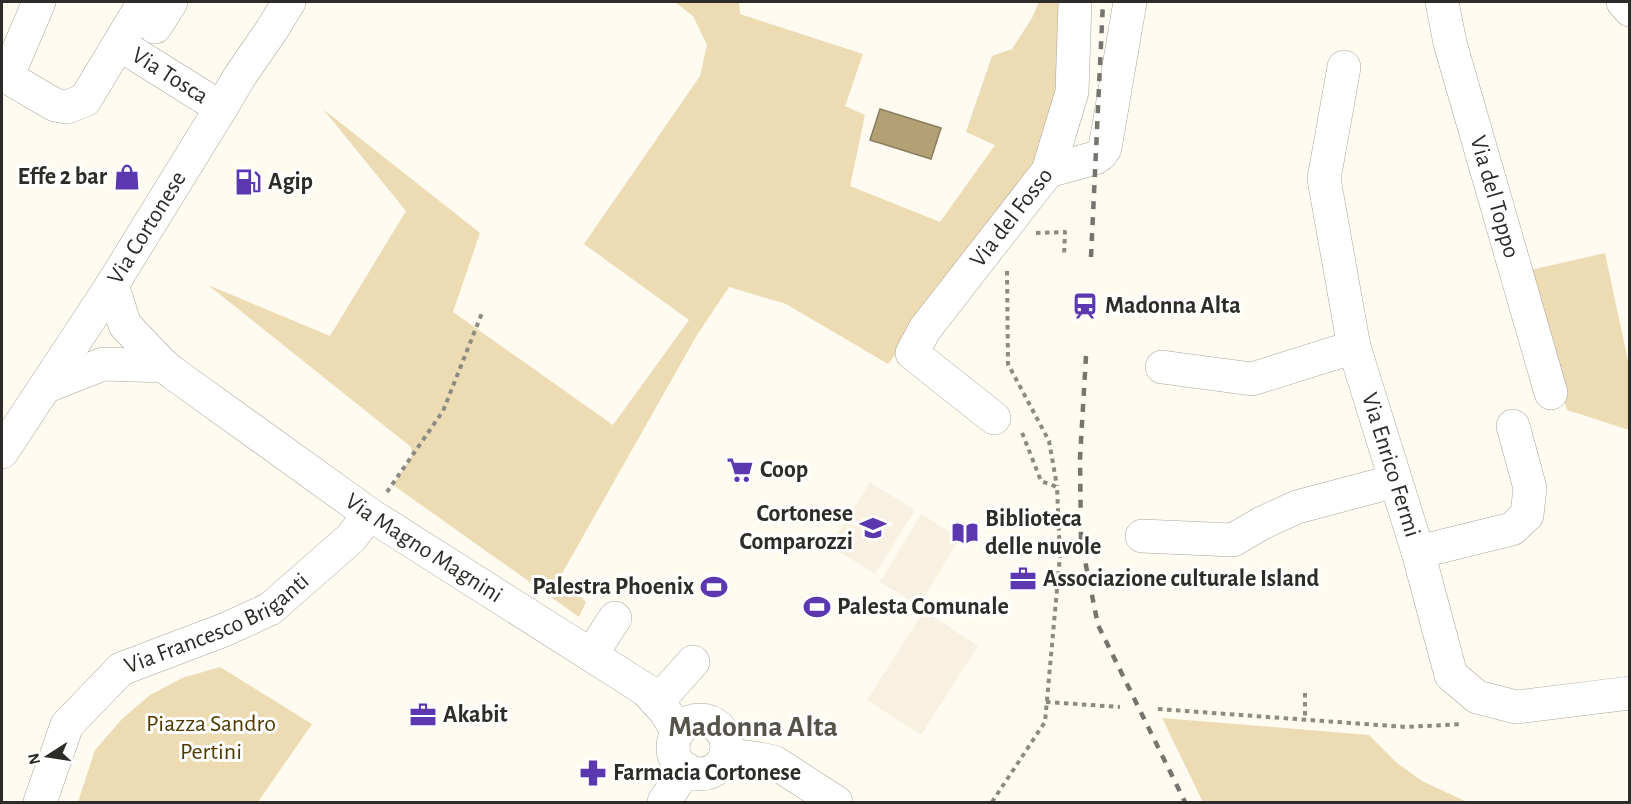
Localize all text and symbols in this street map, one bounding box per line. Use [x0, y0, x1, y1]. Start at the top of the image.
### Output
street label: Via Tosca [127, 43, 212, 109]
street label: Via del Toppo [1465, 133, 1523, 261]
shop icon: Effe 2 bar [112, 162, 142, 192]
street label: Via del Fosso [966, 163, 1058, 272]
place label: Effe 2 bar [18, 165, 108, 189]
street label: Via Cortonese [103, 167, 191, 289]
fuel station icon: Agip [233, 167, 263, 197]
place label: Agip [268, 170, 313, 194]
station icon: Madonna Alta [1070, 291, 1100, 321]
place label: Madonna Alta [1105, 294, 1241, 318]
street label: Via Enrico Fermi [1357, 390, 1425, 540]
supermarket icon: Coop [725, 455, 755, 485]
place label: Coop [760, 458, 808, 482]
street label: Via Magno Magnini [340, 489, 507, 608]
place label: Cortonese Comparozzi [739, 502, 853, 554]
place label: Biblioteca delle nuvole [985, 507, 1101, 559]
school or university icon: Cortonese Comparozzi [858, 513, 888, 543]
library icon: Biblioteca delle nuvole [950, 518, 980, 548]
office icon: Associazione culturale Island [1008, 564, 1038, 594]
place label: Associazione culturale Island [1043, 567, 1319, 591]
street label: Via Francesco Briganti [121, 569, 314, 678]
sports icon: Palestra Phoenix [699, 572, 729, 602]
place label: Palestra Phoenix [532, 575, 694, 599]
sports icon: Palesta Comunale [802, 592, 832, 622]
place label: Palesta Comunale [837, 595, 1009, 619]
office icon: Akabit [408, 700, 438, 730]
place label: Akabit [443, 703, 508, 727]
park label: Piazza Sandro Pertini [146, 712, 276, 764]
district label: Madonna Alta [668, 712, 838, 742]
north arrow [18, 726, 78, 786]
text: N [25, 752, 43, 766]
pharmacy icon: Farmacia Cortonese [578, 758, 608, 788]
place label: Farmacia Cortonese [613, 761, 801, 785]

